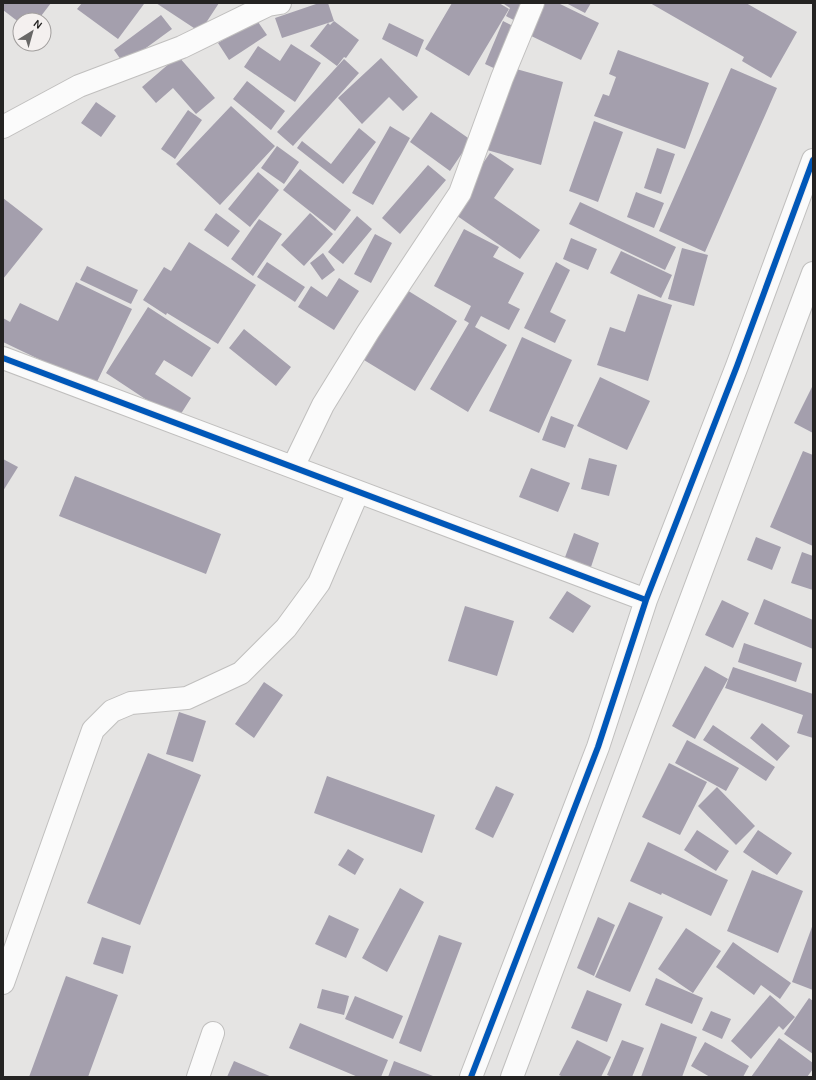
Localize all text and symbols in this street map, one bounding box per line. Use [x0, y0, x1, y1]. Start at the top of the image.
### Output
north arrow [12, 12, 52, 52]
text: N [31, 17, 45, 32]

